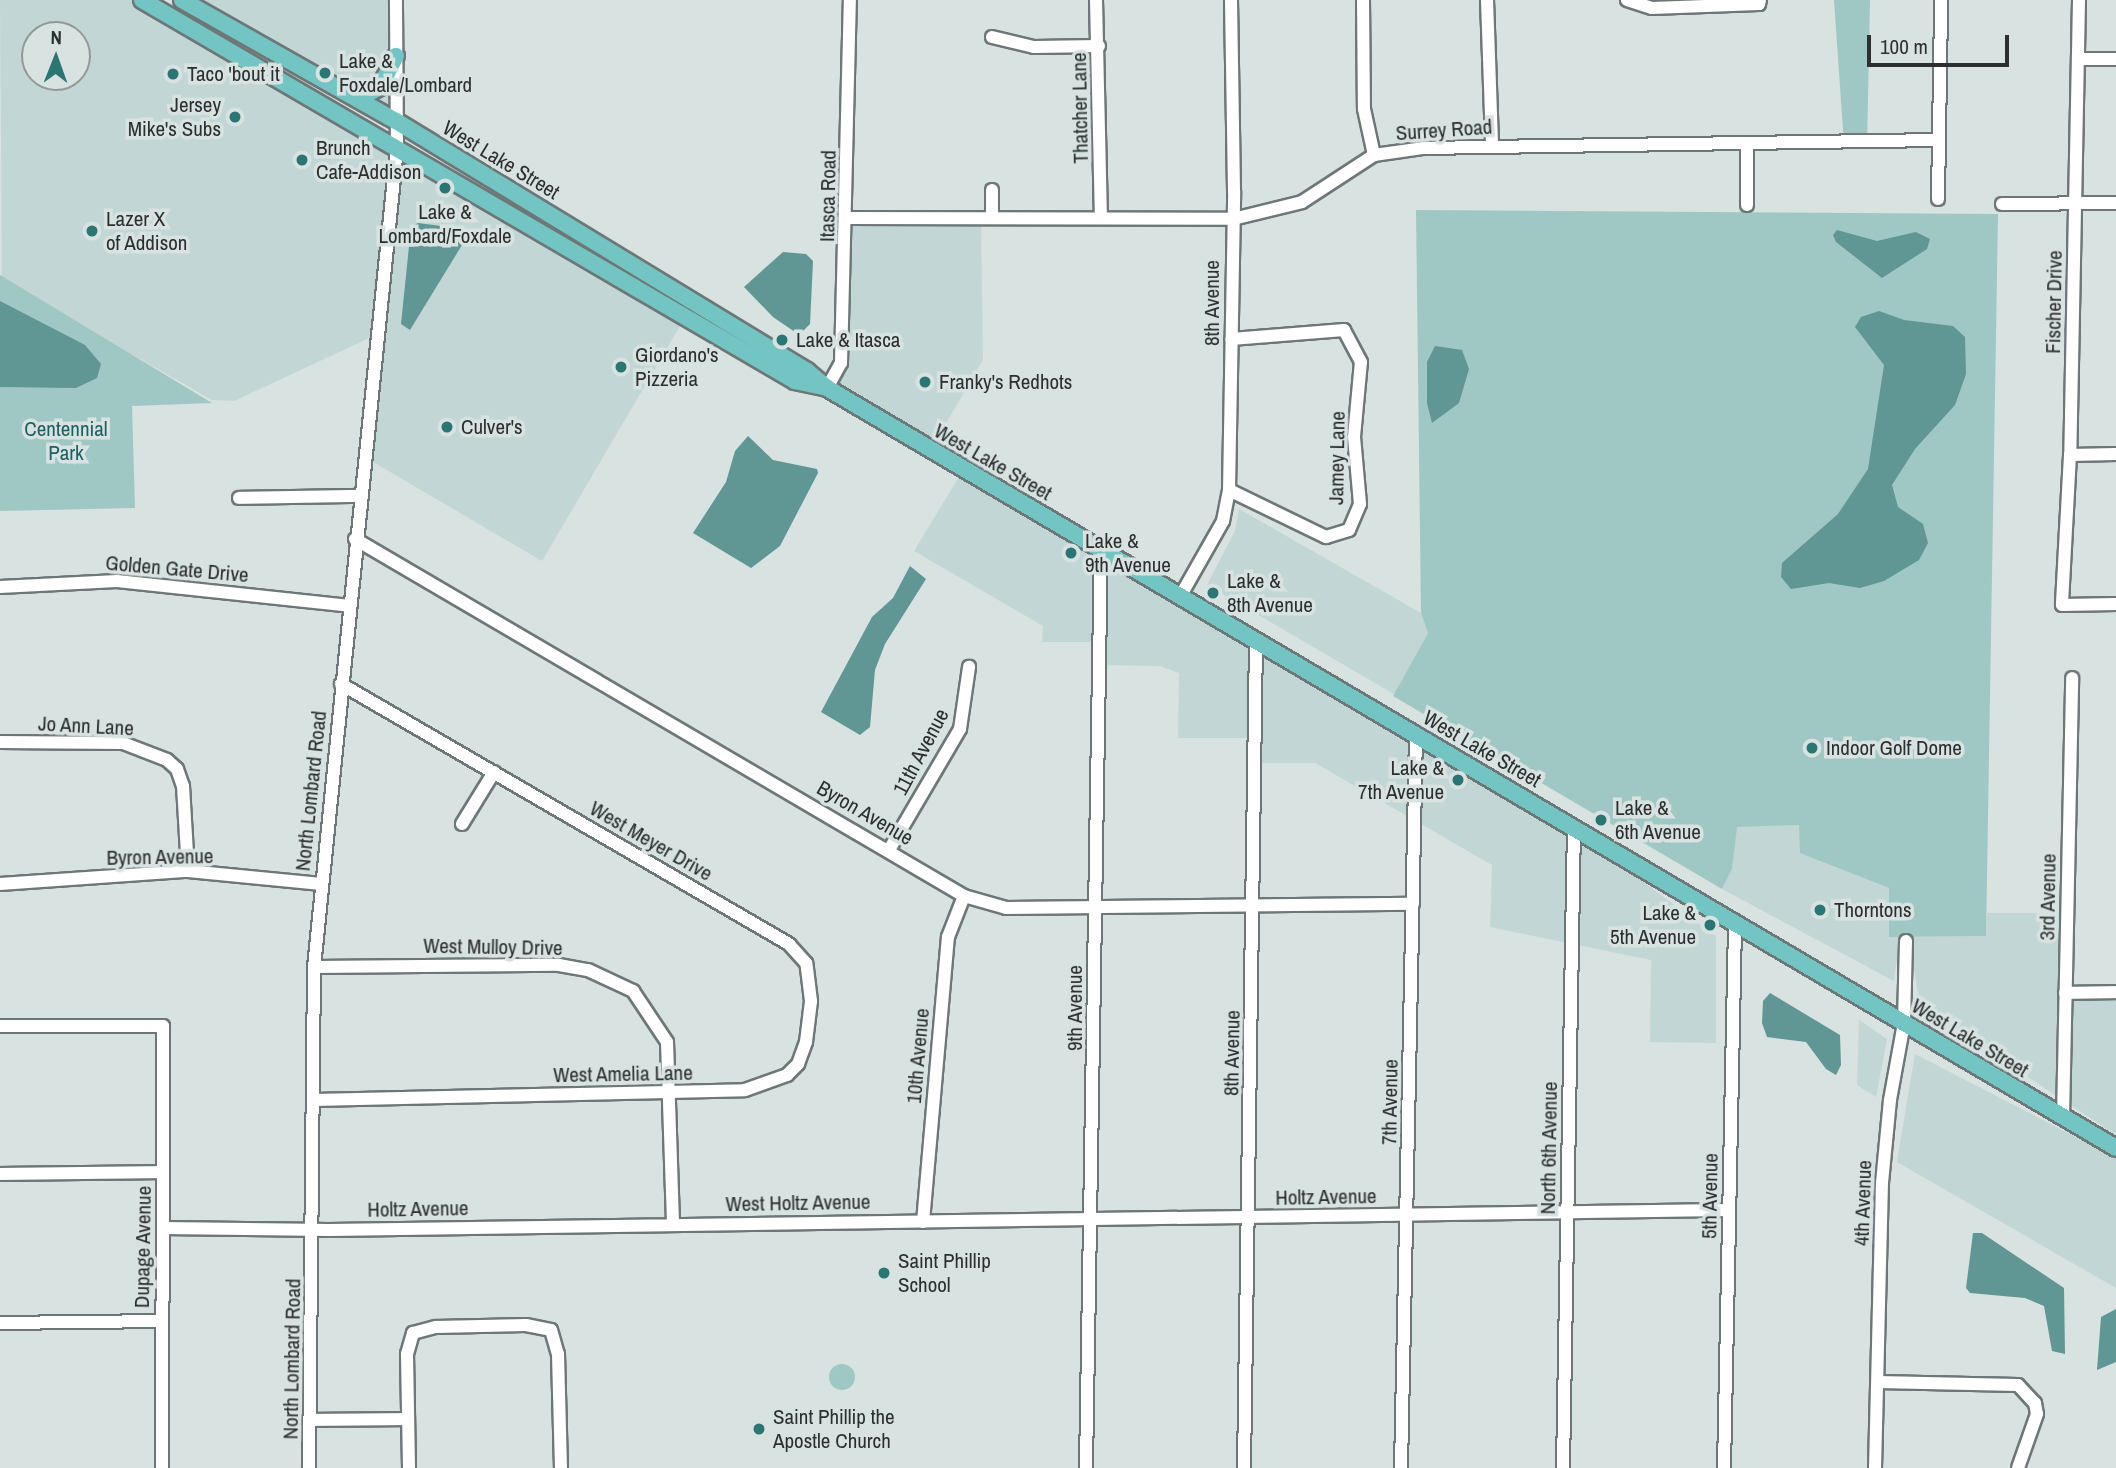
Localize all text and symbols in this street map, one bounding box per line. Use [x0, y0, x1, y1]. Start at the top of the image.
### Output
north arrow [21, 21, 91, 91]
scale bar [1871, 21, 2013, 65]
text: N [50, 24, 62, 50]
text: 100 m [1880, 32, 1928, 61]
place label: Lake & Foxdale/Lombard [339, 48, 472, 98]
street label: Thatcher Lane [1066, 52, 1094, 164]
place label: Taco 'bout it [187, 61, 280, 87]
marker: Lake & Foxdale/Lombard [317, 65, 333, 81]
marker: Taco 'bout it [165, 66, 181, 82]
place label: Jersey Mike's Subs [128, 92, 221, 142]
marker: Jersey Mike's Subs [227, 109, 243, 125]
street label: Surrey Road [1395, 114, 1493, 146]
street label: West Lake Street [438, 115, 564, 205]
place label: Brunch Cafe-Addison [316, 135, 421, 185]
street label: Itasca Road [815, 150, 841, 242]
marker: Brunch Cafe-Addison [294, 152, 310, 168]
marker: Lake & Lombard/Foxdale [437, 180, 453, 196]
place label: Lake & Lombard/Foxdale [378, 199, 512, 249]
place label: Lazer X of Addison [106, 206, 188, 256]
marker: Lazer X of Addison [84, 223, 100, 239]
street label: Fischer Drive [2041, 250, 2067, 354]
street label: 8th Avenue [1199, 260, 1225, 346]
place label: Lake & Itasca [796, 327, 900, 353]
marker: Lake & Itasca [774, 332, 790, 348]
place label: Giordano's Pizzeria [635, 342, 719, 392]
marker: Giordano's Pizzeria [613, 359, 629, 375]
place label: Franky's Redhots [939, 369, 1072, 395]
marker: Franky's Redhots [917, 374, 933, 390]
street label: Jamey Lane [1324, 411, 1350, 505]
place label: Culver's [461, 414, 523, 440]
park label: Centennial Park [24, 416, 108, 466]
street label: West Lake Street [930, 418, 1056, 506]
marker: Culver's [439, 419, 455, 435]
place label: Lake & 9th Avenue [1085, 528, 1172, 578]
marker: Lake & 9th Avenue [1063, 545, 1079, 561]
street label: Golden Gate Drive [104, 550, 250, 588]
place label: Lake & 8th Avenue [1227, 568, 1314, 618]
marker: Lake & 8th Avenue [1205, 585, 1221, 601]
street label: 11th Avenue [888, 704, 954, 800]
street label: West Lake Street [1419, 705, 1545, 793]
street label: North Lombard Road [290, 710, 332, 872]
street label: Jo Ann Lane [37, 711, 135, 741]
place label: Indoor Golf Dome [1826, 735, 1962, 761]
marker: Indoor Golf Dome [1804, 740, 1820, 756]
place label: Lake & 7th Avenue [1357, 755, 1444, 805]
marker: Lake & 7th Avenue [1450, 772, 1466, 788]
street label: Byron Avenue [812, 775, 918, 851]
place label: Lake & 6th Avenue [1615, 795, 1702, 845]
street label: West Meyer Drive [585, 796, 717, 886]
marker: Lake & 6th Avenue [1593, 812, 1609, 828]
street label: Byron Avenue [106, 843, 214, 871]
street label: 3rd Avenue [2035, 853, 2061, 941]
place label: Thorntons [1834, 897, 1912, 923]
place label: Lake & 5th Avenue [1609, 900, 1696, 950]
marker: Thorntons [1812, 902, 1828, 918]
marker: Lake & 5th Avenue [1702, 917, 1718, 933]
street label: West Mulloy Drive [423, 933, 563, 961]
street label: 9th Avenue [1062, 965, 1088, 1051]
street label: West Lake Street [1907, 993, 2033, 1083]
street label: 10th Avenue [901, 1007, 935, 1105]
street label: 8th Avenue [1219, 1009, 1245, 1097]
street label: 7th Avenue [1377, 1058, 1403, 1146]
street label: West Amelia Lane [553, 1060, 693, 1088]
street label: North 6th Avenue [1535, 1081, 1563, 1215]
street label: 5th Avenue [1697, 1152, 1723, 1240]
street label: 4th Avenue [1849, 1159, 1877, 1247]
street label: Holtz Avenue [1275, 1184, 1377, 1210]
street label: Dupage Avenue [129, 1185, 157, 1309]
street label: West Holtz Avenue [725, 1189, 871, 1217]
street label: Holtz Avenue [367, 1196, 469, 1222]
place label: Saint Phillip School [898, 1248, 991, 1298]
marker: Saint Phillip School [876, 1265, 892, 1281]
street label: North Lombard Road [278, 1278, 306, 1440]
place label: Saint Phillip the Apostle Church [773, 1404, 895, 1454]
marker: Saint Phillip the Apostle Church [751, 1421, 767, 1437]

